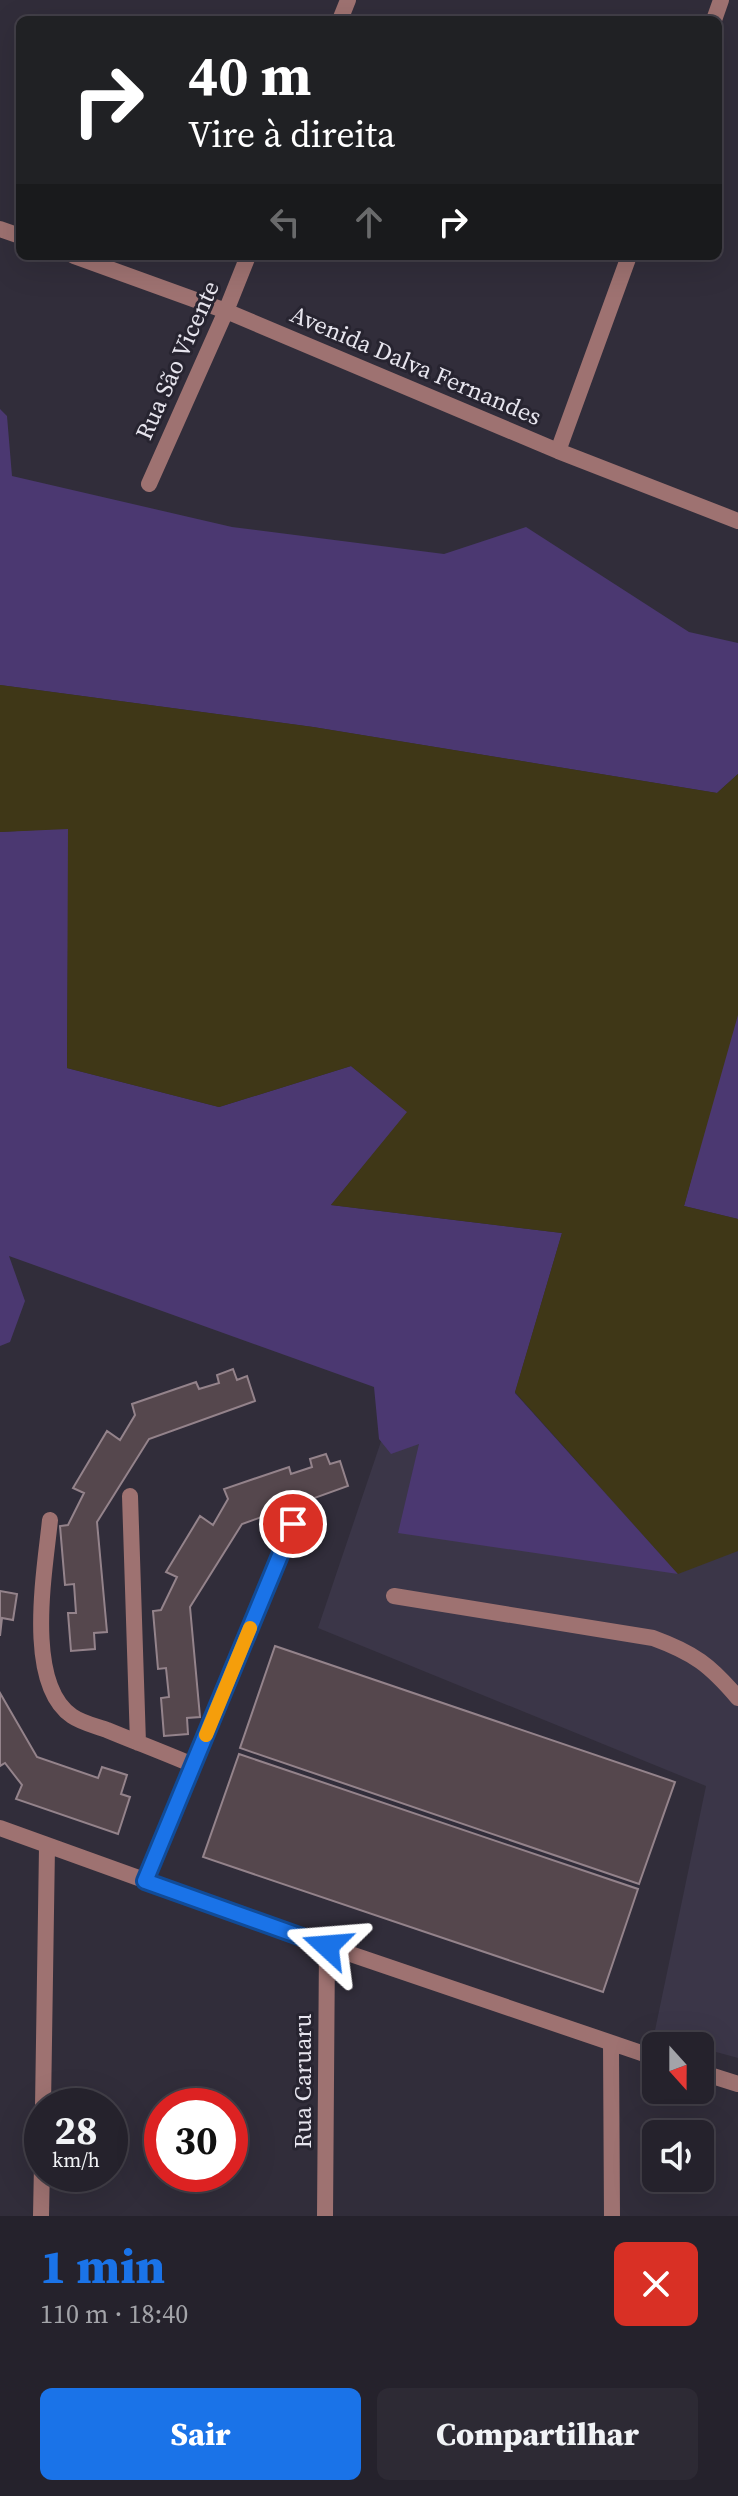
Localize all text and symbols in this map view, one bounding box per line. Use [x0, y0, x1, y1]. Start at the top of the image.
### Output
text: 40 m [188, 37, 311, 114]
icon: right [56, 48, 160, 152]
text: Vire à direita [188, 110, 395, 159]
icon: left [263, 200, 307, 244]
icon: ahead [347, 200, 391, 244]
icon: right [431, 200, 475, 244]
street label: Rua São Vicente [127, 275, 227, 445]
street label: Avenida Dalva Fernandes [285, 297, 547, 433]
pin [259, 1490, 327, 1558]
icon: arrive [271, 1502, 315, 1546]
position arrow [285, 1904, 369, 1988]
street label: Rua Caruaru [286, 2014, 319, 2148]
north arrow [642, 2032, 714, 2104]
map controls [642, 2032, 714, 2192]
speed limit sign: 30 [144, 2088, 248, 2192]
text: 28 [54, 2103, 98, 2157]
button: sound [642, 2120, 714, 2192]
text: km/h [52, 2146, 100, 2174]
text: 1 min [40, 2233, 165, 2299]
button: close [614, 2242, 698, 2326]
text: 110 m · 18:40 [40, 2296, 188, 2332]
button: Sair [40, 2388, 361, 2480]
button: Compartilhar [377, 2388, 698, 2480]

